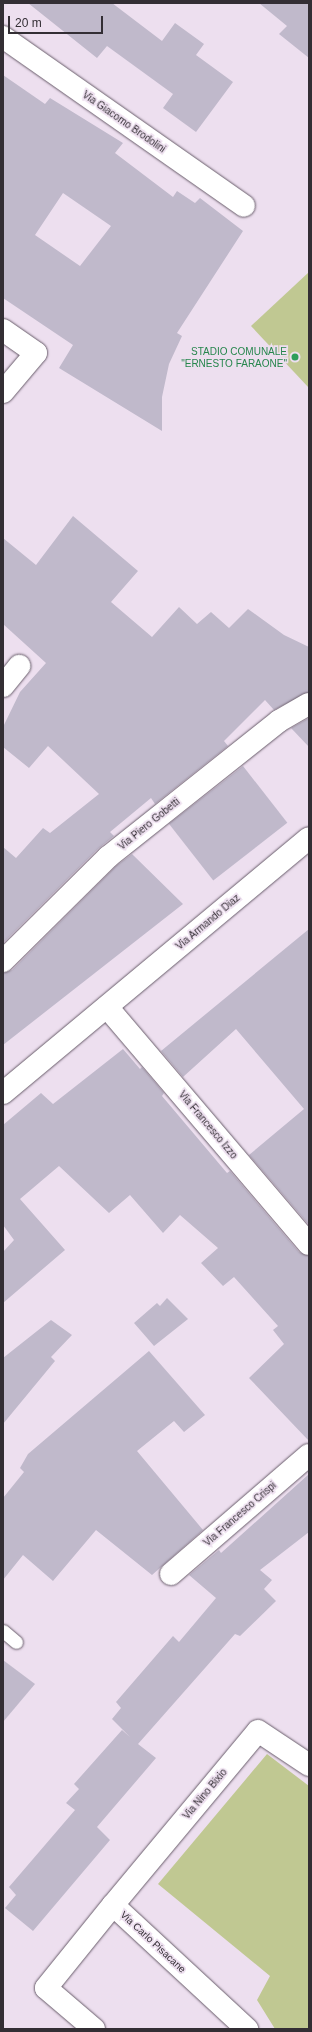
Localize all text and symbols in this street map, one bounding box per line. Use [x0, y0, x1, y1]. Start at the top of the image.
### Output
scale bar [10, 8, 105, 34]
text: 20 m [15, 16, 42, 30]
street label: Via Giacomo Brodolini [80, 89, 168, 155]
place label: STADIO COMUNALE "ERNESTO FARAONE" [181, 345, 287, 368]
marker: STADIO COMUNALE "ERNESTO FARAONE" [290, 352, 300, 362]
street label: Via Piero Gobetti [116, 796, 182, 852]
street label: Via Armando Diaz [173, 892, 243, 952]
street label: Via Francesco Izzo [176, 1089, 240, 1161]
street label: Via Francesco Crispi [201, 1479, 279, 1549]
street label: Via Nino Bixio [180, 1766, 230, 1822]
street label: Via Carlo Pisacane [118, 1909, 188, 1975]

